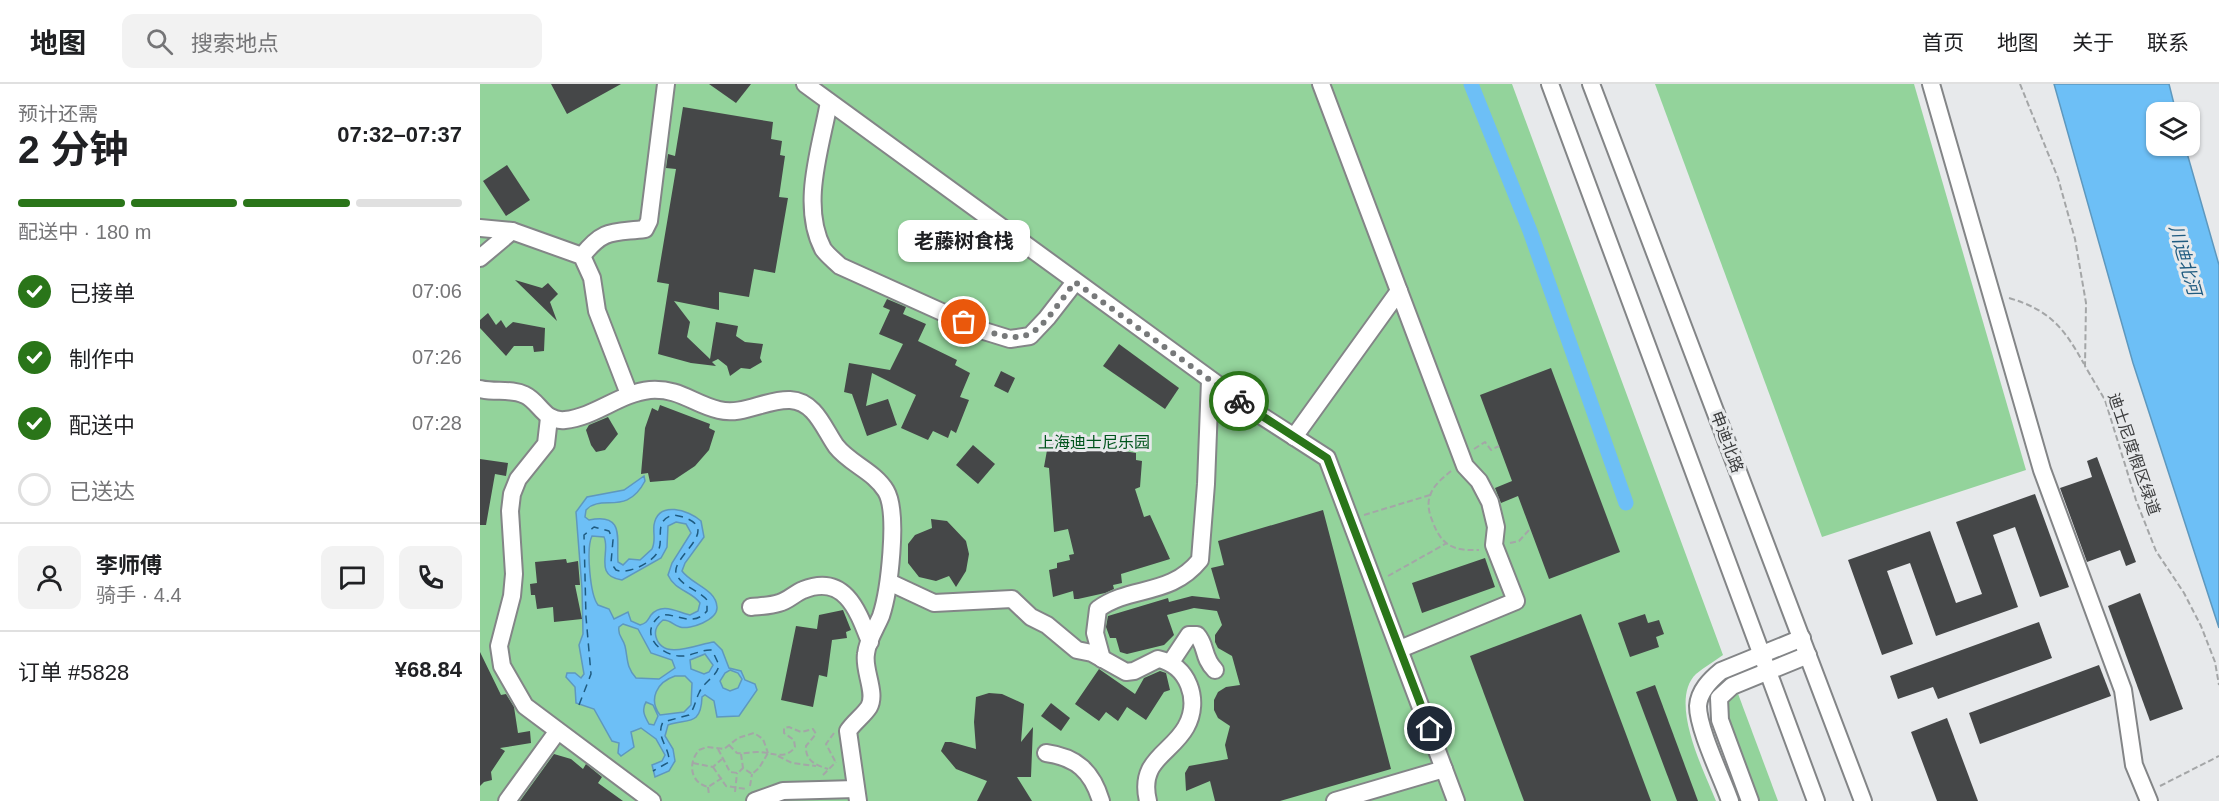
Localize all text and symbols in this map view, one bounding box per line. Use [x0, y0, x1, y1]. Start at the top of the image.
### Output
search box [122, 14, 542, 68]
icon: search [143, 25, 176, 58]
text: 地图 [30, 28, 86, 59]
text: 搜索地点 [191, 31, 279, 56]
text: 首页 [1922, 31, 1964, 54]
text: 地图 [1997, 31, 2039, 54]
text: 关于 [2072, 31, 2114, 54]
text: 联系 [2147, 31, 2189, 54]
map controls [2146, 102, 2200, 156]
button: layers [2146, 102, 2200, 156]
text: 预计还需 [18, 103, 98, 125]
text: 07:32–07:37 [337, 122, 462, 147]
text: 2 分钟 [18, 128, 129, 171]
callout: 老藤树食栈 [898, 220, 1030, 262]
text: 配送中 · 180 m [18, 221, 151, 243]
water label: 川迪北河 [2165, 223, 2205, 300]
text: 老藤树食栈 [914, 230, 1014, 252]
icon: check [18, 275, 51, 308]
text: 07:06 [412, 280, 462, 302]
text: 已接单 [69, 281, 135, 306]
pin [938, 296, 989, 347]
icon: bag [947, 305, 980, 338]
icon: check [18, 341, 51, 374]
text: 07:26 [412, 346, 462, 368]
text: 制作中 [69, 347, 135, 372]
courier [1209, 371, 1269, 431]
icon: bike [1223, 385, 1256, 418]
street label: 迪士尼度假区绿道 [2105, 391, 2163, 517]
icon: check [18, 407, 51, 440]
street label: 申迪北路 [1708, 409, 1746, 475]
text: 07:28 [412, 412, 462, 434]
text: 配送中 [69, 413, 135, 438]
park label: 上海迪士尼乐园 [1038, 434, 1150, 451]
text: 已送达 [69, 479, 135, 504]
button: person [18, 546, 81, 609]
button: chat [321, 546, 384, 609]
button: phone [399, 546, 462, 609]
text: 李师傅 [96, 553, 162, 578]
text: 骑手 · 4.4 [96, 584, 182, 606]
text: ¥68.84 [395, 657, 462, 682]
text: 订单 #5828 [18, 660, 129, 685]
pin [1404, 703, 1455, 754]
icon: home [1413, 712, 1446, 745]

